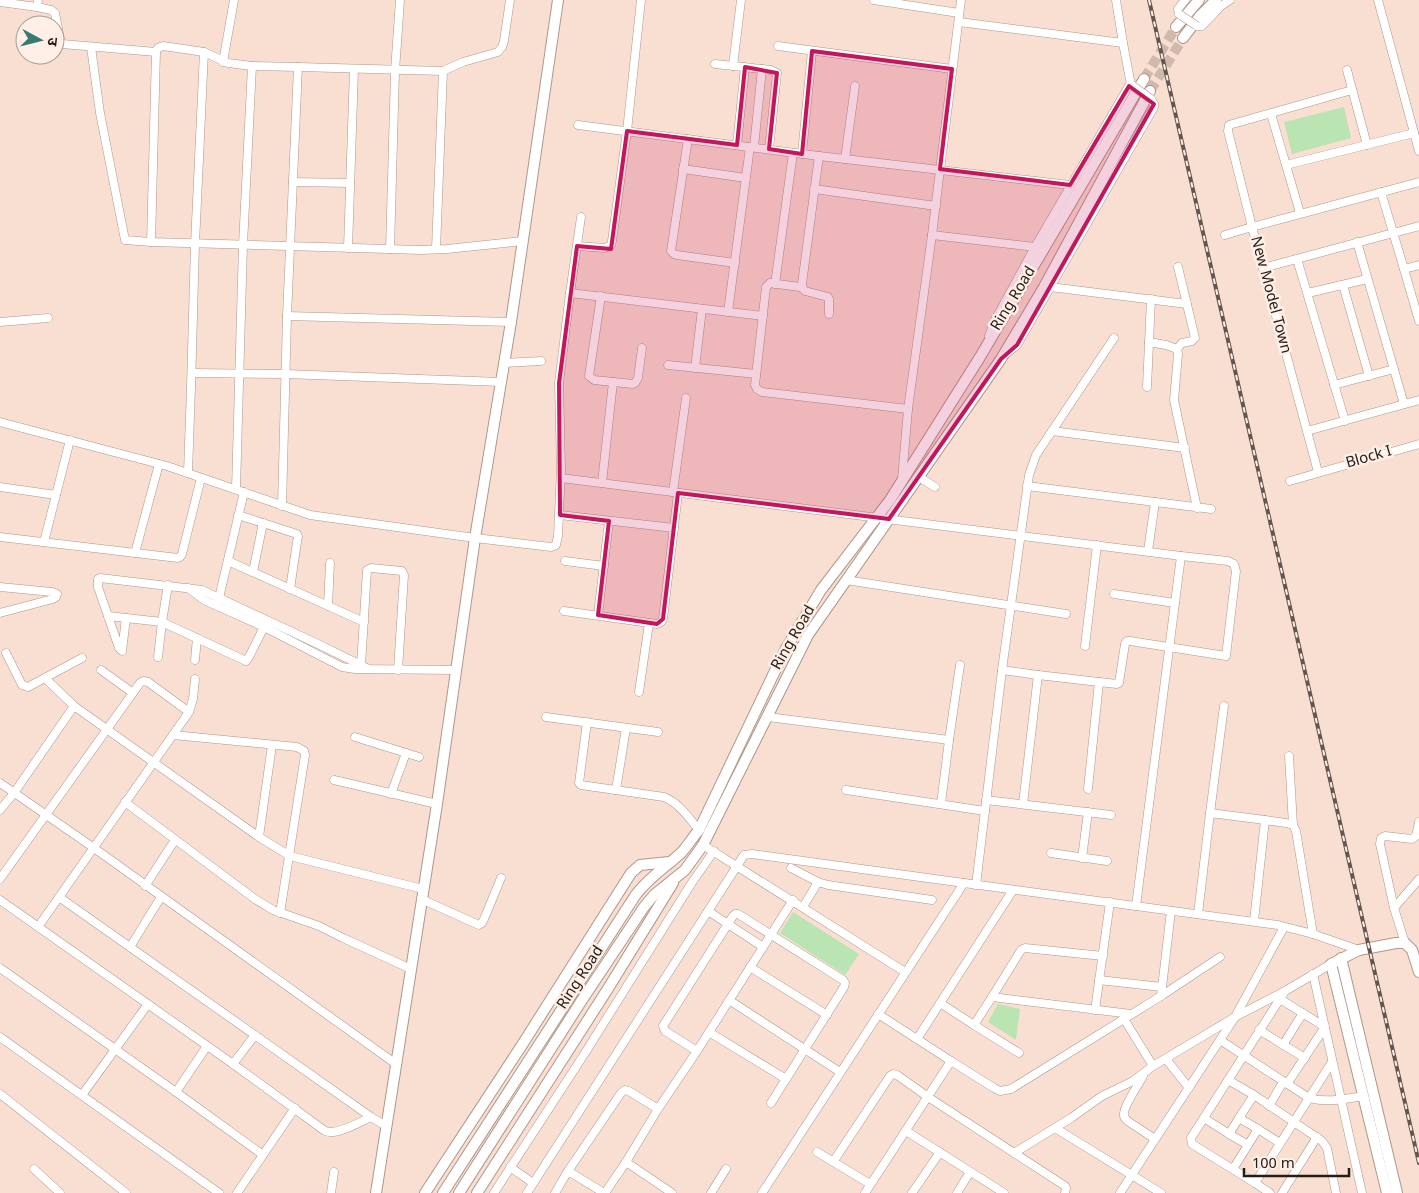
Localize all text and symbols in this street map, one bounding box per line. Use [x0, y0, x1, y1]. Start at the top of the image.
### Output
north arrow [15, 15, 65, 65]
text: उ [41, 36, 61, 47]
street label: New Model Town [1245, 234, 1295, 356]
street label: Ring Road [987, 263, 1041, 335]
street label: Block I [1344, 442, 1394, 474]
street label: Ring Road [768, 602, 820, 674]
street label: Ring Road [554, 943, 608, 1013]
scale bar [1244, 1146, 1349, 1178]
text: 100 m [1252, 1155, 1295, 1174]

